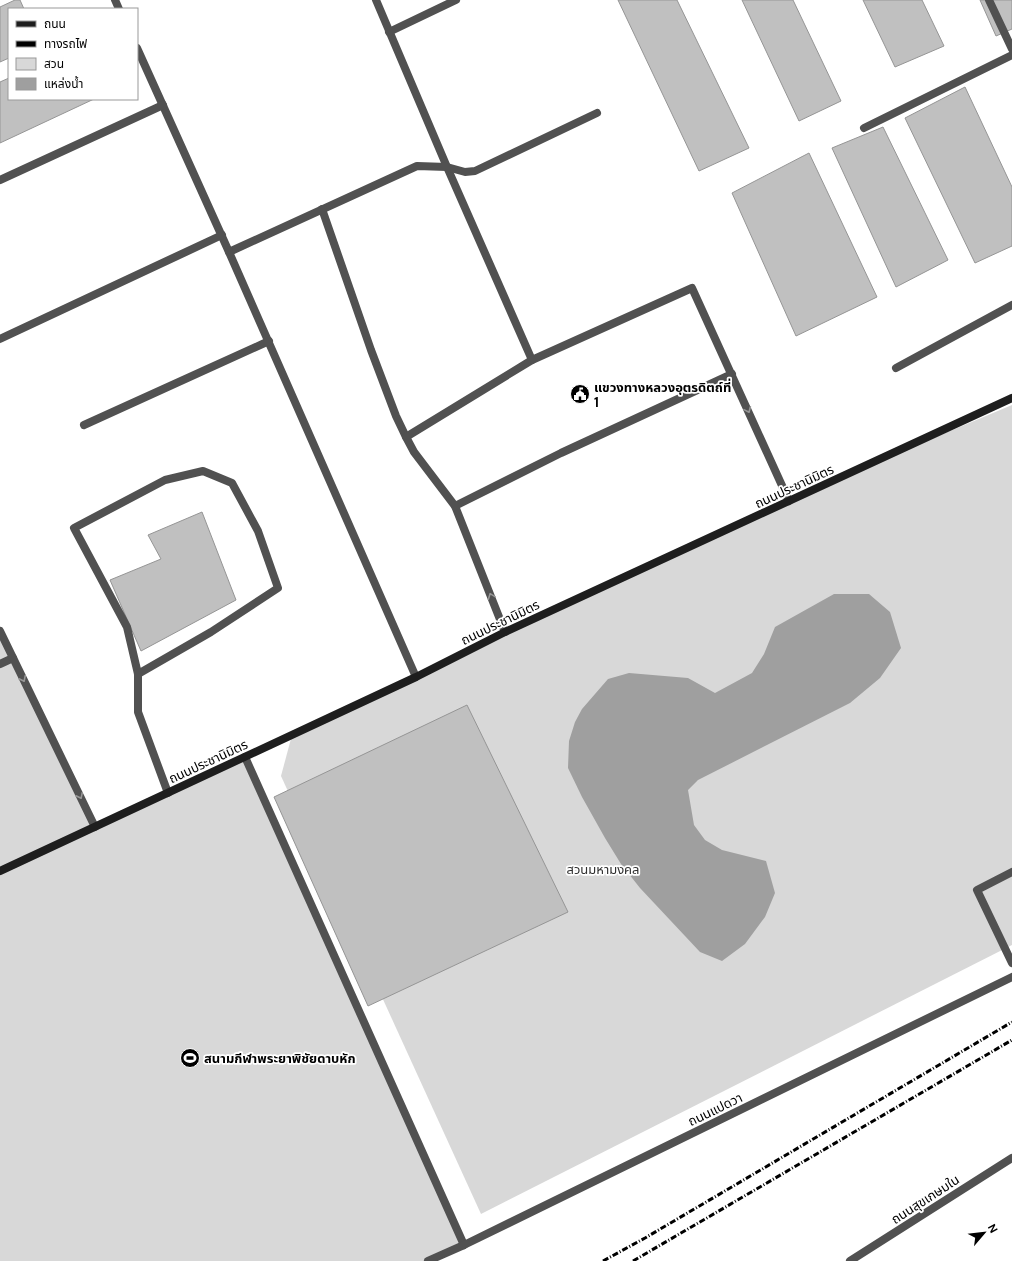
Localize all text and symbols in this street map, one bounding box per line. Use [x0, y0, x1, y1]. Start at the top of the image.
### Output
legend [8, 8, 138, 100]
text: ถนน [44, 16, 66, 32]
text: ทางรถไฟ [44, 36, 87, 52]
text: สวน [44, 56, 64, 72]
text: แหล่งน้ำ [44, 75, 83, 92]
place label: แขวงทางหลวงอุตรดิตถ์ที่ 1 [594, 378, 731, 411]
public building icon: แขวงทางหลวงอุตรดิตถ์ที่ 1 [569, 383, 591, 405]
one-way arrow [743, 405, 751, 413]
street label: ถนนประชานิมิตร [752, 461, 836, 512]
one-way arrow [487, 592, 495, 599]
street label: ถนนประชานิมิตร [458, 596, 542, 649]
one-way arrow [18, 675, 26, 682]
street label: ถนนประชานิมิตร [166, 736, 250, 787]
one-way arrow [75, 792, 83, 799]
park label: สวนมหามงคล [566, 861, 640, 878]
sports icon: สนามกีฬาพระยาพิชัยดาบหัก [179, 1047, 201, 1069]
place label: สนามกีฬาพระยาพิชัยดาบหัก [204, 1050, 356, 1067]
street label: ถนนแปดวา [685, 1089, 745, 1130]
street label: ถนนสุขเกษมใน [888, 1171, 963, 1228]
north arrow [964, 1213, 1004, 1253]
text: N [985, 1221, 1001, 1235]

